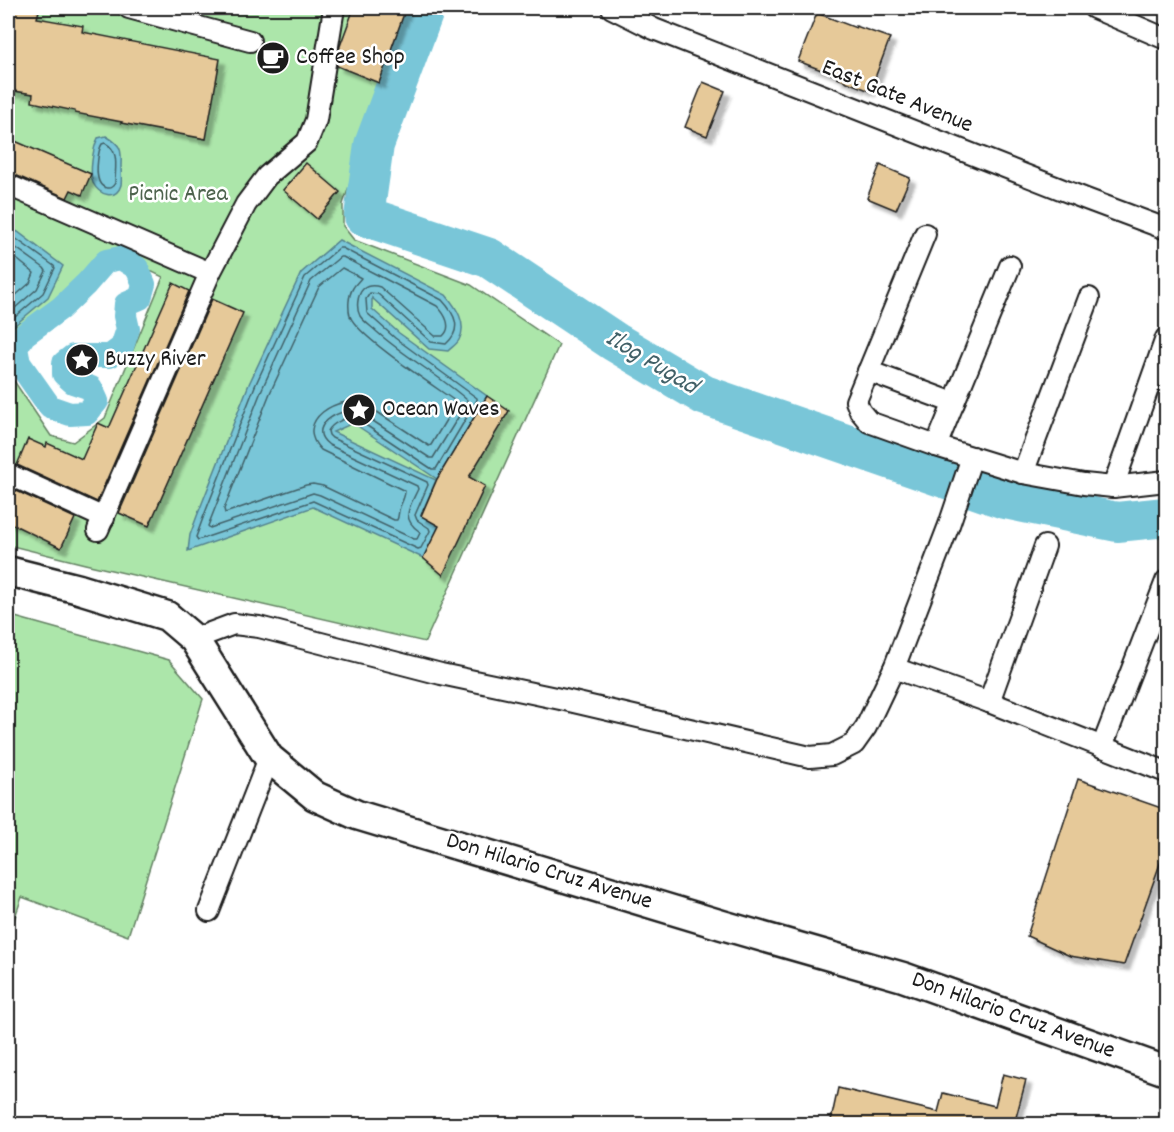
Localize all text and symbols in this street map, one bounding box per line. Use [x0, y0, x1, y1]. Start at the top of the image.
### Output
cafe icon: Coffee Shop [255, 40, 291, 76]
place label: Coffee Shop [296, 41, 405, 75]
street label: East Gate Avenue [816, 51, 978, 143]
park label: Picnic Area [128, 178, 228, 212]
water label: Ilog Pugad [598, 321, 707, 407]
place icon: Buzzy River [64, 342, 100, 378]
place label: Buzzy River [105, 343, 206, 377]
place icon: Ocean Waves [341, 392, 377, 428]
place label: Ocean Waves [382, 393, 500, 427]
street label: Don Hilario Cruz Avenue [442, 824, 656, 920]
street label: Don Hilario Cruz Avenue [907, 963, 1119, 1069]

